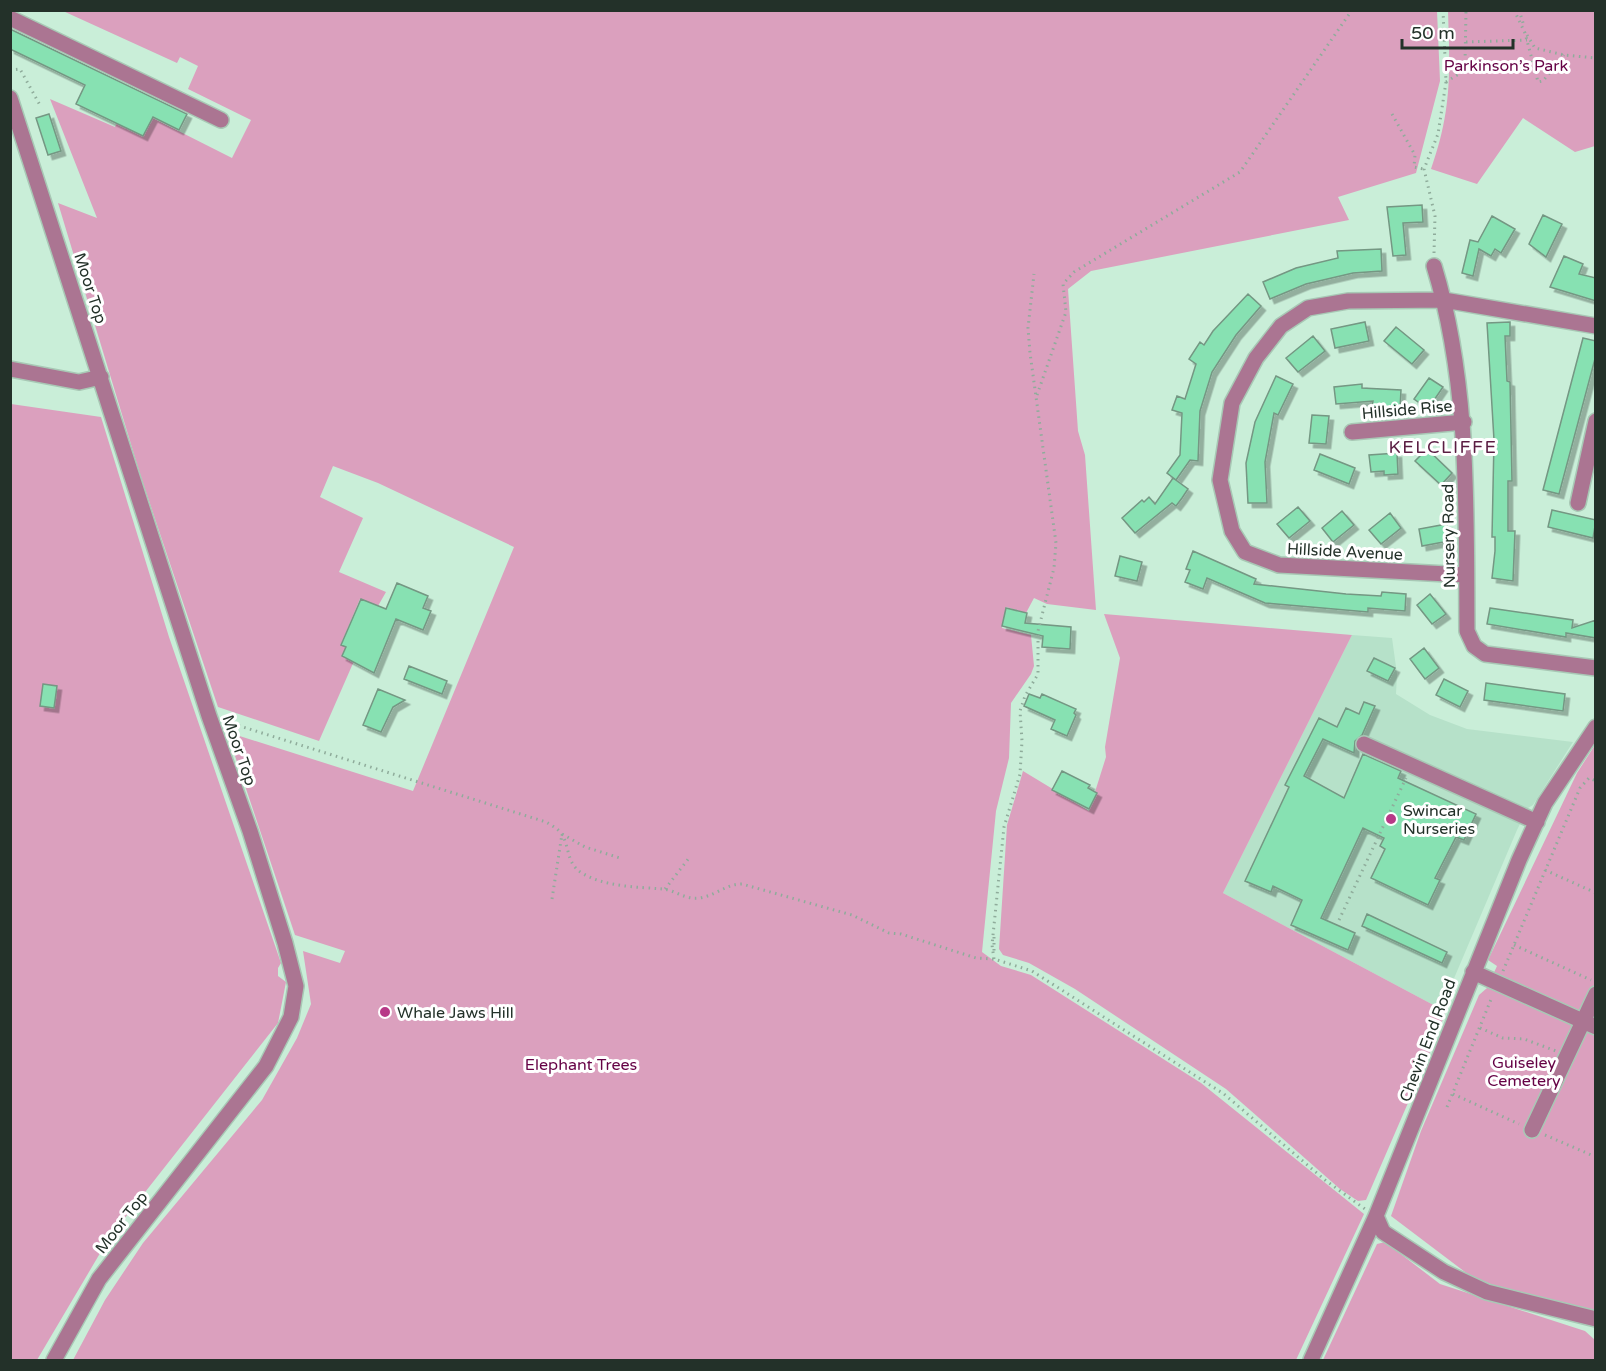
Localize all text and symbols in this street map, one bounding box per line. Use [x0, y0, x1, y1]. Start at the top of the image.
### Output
scale bar [1402, 12, 1513, 50]
text: 50 m [1411, 22, 1455, 44]
park label: Parkinson’s Park [1444, 56, 1568, 76]
street label: Moor Top [69, 250, 111, 326]
street label: Hillside Rise [1361, 396, 1453, 424]
district label: KELCLIFFE [1389, 436, 1497, 458]
street label: Nursery Road [1438, 484, 1460, 588]
street label: Hillside Avenue [1286, 539, 1403, 565]
street label: Moor Top [218, 712, 260, 788]
place label: Swincar Nurseries [1403, 801, 1475, 839]
marker: Swincar Nurseries [1384, 812, 1398, 826]
street label: Chevin End Road [1395, 976, 1461, 1105]
place label: Whale Jaws Hill [397, 1003, 514, 1023]
marker: Whale Jaws Hill [378, 1005, 392, 1019]
park label: Guiseley Cemetery [1487, 1053, 1561, 1091]
park label: Elephant Trees [525, 1055, 637, 1075]
street label: Moor Top [91, 1187, 152, 1258]

